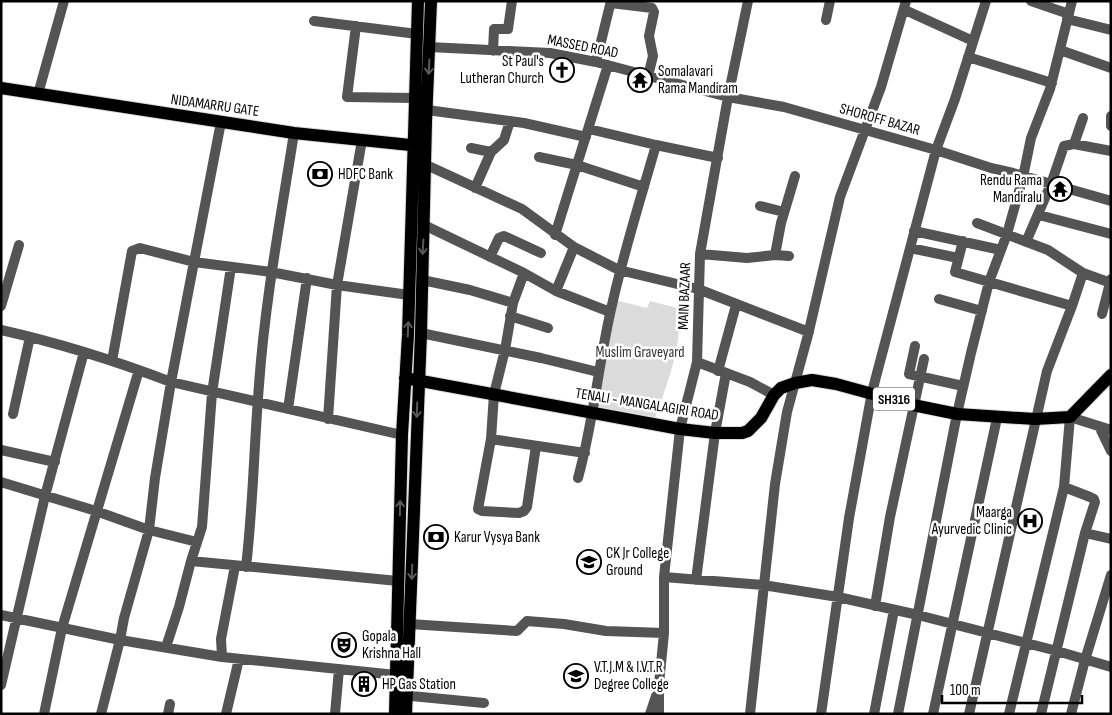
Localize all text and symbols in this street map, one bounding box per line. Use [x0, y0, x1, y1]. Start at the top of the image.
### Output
street label: MASSED ROAD [546, 30, 620, 63]
place label: St Paul's Lutheran Church [460, 52, 544, 88]
church icon: St Paul's Lutheran Church [549, 57, 575, 83]
one-way arrow [424, 59, 433, 75]
place label: Somalavari Rama Mandiram [658, 62, 738, 98]
temple icon: Somalavari Rama Mandiram [627, 67, 653, 93]
street label: NIDAMARRU GATE [170, 90, 260, 121]
street label: SHOROFF BAZAR [837, 99, 922, 140]
bank icon: HDFC Bank [307, 161, 333, 187]
place label: HDFC Bank [338, 165, 393, 184]
place label: Rendu Rama Mandiralu [980, 171, 1042, 207]
temple icon: Rendu Rama Mandiralu [1047, 176, 1073, 202]
one-way arrow [418, 239, 428, 255]
street label: MAIN BAZAAR [674, 262, 695, 330]
one-way arrow [404, 322, 413, 338]
park label: Muslim Graveyard [596, 343, 685, 362]
street label: TENALI - MANGALAGIRI ROAD [574, 384, 720, 425]
road number: SH316 [873, 388, 915, 410]
one-way arrow [413, 401, 422, 417]
one-way arrow [395, 500, 405, 516]
place label: Maarga Ayurvedic Clinic [931, 503, 1012, 539]
hospital icon: Maarga Ayurvedic Clinic [1017, 508, 1043, 534]
bank icon: Karur Vysya Bank [423, 524, 449, 550]
place label: Karur Vysya Bank [454, 528, 540, 547]
place label: CK Jr College Ground [606, 544, 669, 580]
school or university icon: CK Jr College Ground [576, 549, 602, 575]
one-way arrow [407, 564, 416, 580]
place label: Gopala Krishna Hall [362, 627, 421, 663]
theatre icon: Gopala Krishna Hall [331, 632, 357, 658]
place label: V.T.J.M & I.V.T.R Degree College [594, 658, 669, 694]
school or university icon: V.T.J.M & I.V.T.R Degree College [563, 663, 589, 689]
building icon: HP Gas Station [351, 671, 377, 697]
scale bar [942, 672, 1082, 704]
place label: HP Gas Station [382, 675, 456, 694]
text: 100 m [950, 681, 981, 700]

